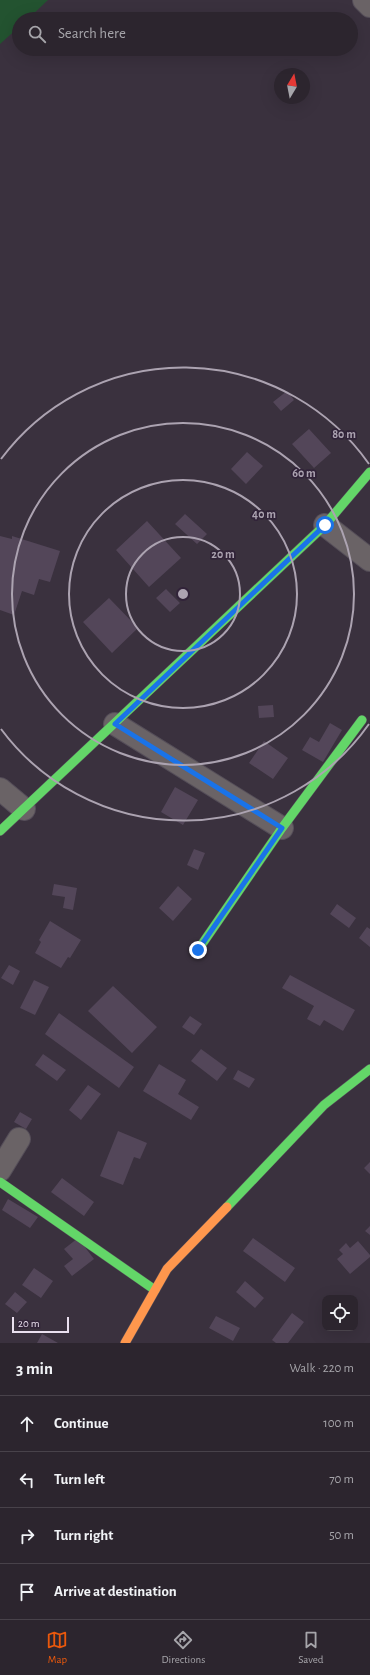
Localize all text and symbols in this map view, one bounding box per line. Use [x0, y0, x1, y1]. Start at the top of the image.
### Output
search box [12, 12, 358, 56]
icon: search [26, 23, 48, 45]
text: Search here [58, 26, 126, 41]
north arrow [274, 68, 310, 104]
text: 80 m [332, 428, 356, 440]
text: 60 m [292, 467, 316, 479]
text: 40 m [252, 508, 276, 520]
route start [316, 516, 334, 534]
text: 20 m [211, 548, 235, 560]
centre of rings [176, 587, 190, 601]
route end [189, 941, 207, 959]
map controls [322, 1295, 358, 1331]
button: locate [322, 1295, 358, 1331]
scale bar [12, 1315, 69, 1334]
text: 20 m [18, 1318, 39, 1329]
text: 3 min [16, 1360, 53, 1377]
text: Walk · 220 m [289, 1362, 354, 1375]
icon: ahead [16, 1413, 38, 1435]
text: Continue [54, 1416, 109, 1431]
text: 100 m [323, 1417, 354, 1430]
icon: left [16, 1469, 38, 1491]
text: Turn left [54, 1472, 105, 1487]
text: 70 m [329, 1473, 354, 1486]
icon: right [16, 1525, 38, 1547]
text: Turn right [54, 1528, 113, 1543]
text: 50 m [329, 1529, 354, 1542]
icon: arrive [16, 1581, 38, 1603]
text: Arrive at destination [54, 1584, 177, 1599]
tab: Map [46, 1629, 68, 1666]
tab: Directions [161, 1629, 205, 1666]
tab: Saved [298, 1629, 323, 1666]

